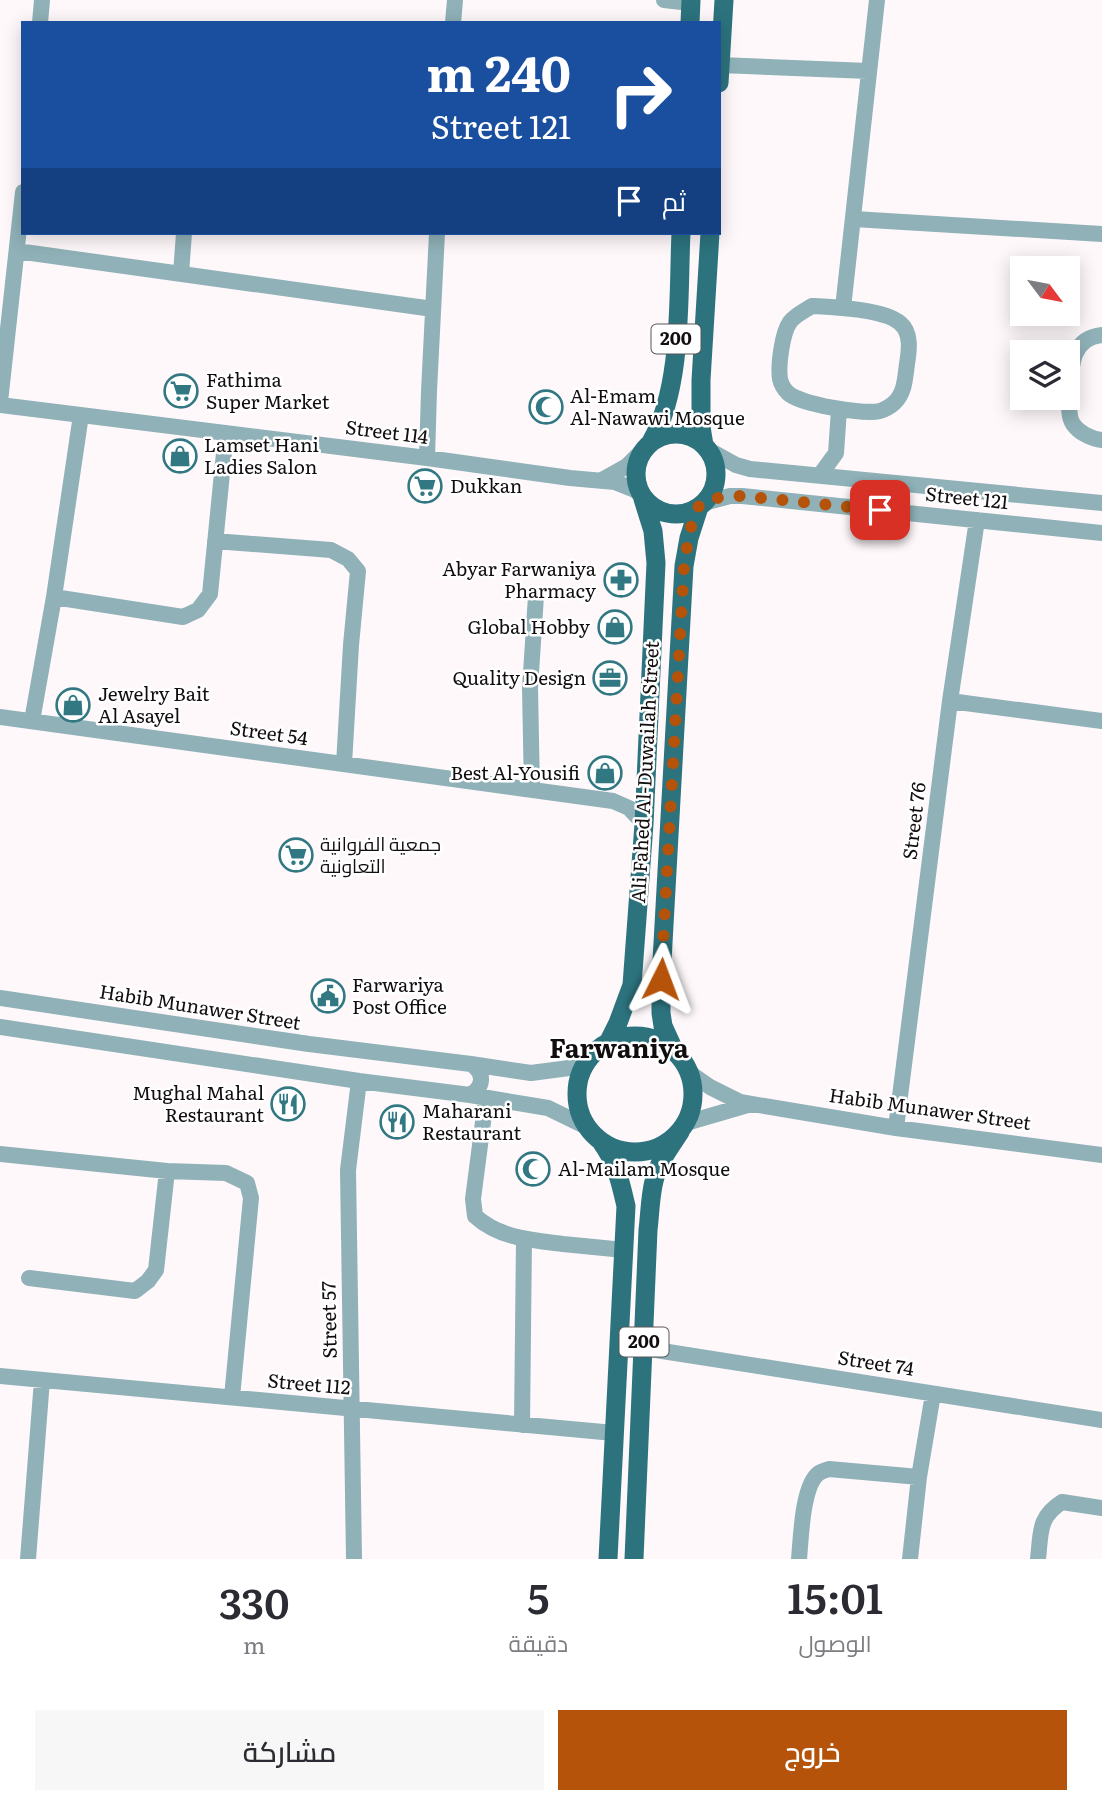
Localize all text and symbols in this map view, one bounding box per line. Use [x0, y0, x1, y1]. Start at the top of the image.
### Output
text: 240 m [426, 34, 571, 107]
icon: right [595, 49, 686, 140]
text: Street 121 [431, 101, 571, 149]
text: ثم [662, 180, 686, 219]
icon: arrive [610, 182, 648, 220]
north arrow [1010, 256, 1080, 326]
map controls [1010, 256, 1080, 410]
road number: 200 [652, 324, 700, 354]
button: layers [1010, 340, 1080, 410]
place label: Fathima Super Market [206, 365, 330, 415]
supermarket icon: Fathima Super Market [162, 372, 200, 410]
place label: Al-Emam Al-Nawawi Mosque [570, 381, 745, 431]
mosque icon: Al-Emam Al-Nawawi Mosque [527, 388, 565, 426]
street label: Street 114 [344, 412, 431, 450]
place label: Lamset Hani Ladies Salon [204, 430, 319, 480]
shop icon: Lamset Hani Ladies Salon [161, 437, 199, 475]
supermarket icon: Dukkan [406, 467, 444, 505]
place label: Dukkan [450, 471, 522, 499]
street label: Street 121 [924, 479, 1010, 515]
pin [850, 480, 910, 540]
icon: arrive [861, 491, 899, 529]
place label: Abyar Farwaniya Pharmacy [442, 554, 597, 604]
pharmacy icon: Abyar Farwaniya Pharmacy [602, 561, 640, 599]
shop icon: Global Hobby [596, 608, 634, 646]
place label: Global Hobby [468, 612, 590, 640]
street label: Ali Fahed Al-Duwailah Street [623, 640, 665, 904]
office icon: Quality Design [591, 659, 629, 697]
place label: Quality Design [453, 663, 586, 691]
place label: Jewelry Bait Al Asayel [98, 679, 210, 729]
shop icon: Jewelry Bait Al Asayel [54, 686, 92, 724]
street label: Street 54 [228, 713, 310, 751]
shop icon: Best Al-Yousifi [586, 754, 624, 792]
place label: Best Al-Yousifi [450, 758, 580, 786]
street label: Street 76 [894, 780, 932, 861]
place label: جمعية الفروانية التعاونية [320, 829, 441, 879]
supermarket icon: جمعية الفروانية التعاونية [277, 836, 315, 874]
position arrow [624, 942, 698, 1016]
place label: Farwariya Post Office [352, 970, 447, 1020]
street label: Habib Munawer Street [97, 976, 303, 1036]
public building icon: Farwariya Post Office [309, 977, 347, 1015]
district label: Farwaniya [549, 1027, 689, 1066]
place label: Mughal Mahal Restaurant [132, 1078, 264, 1128]
street label: Habib Munawer Street [827, 1080, 1033, 1136]
restaurant icon: Mughal Mahal Restaurant [269, 1085, 307, 1123]
place label: Maharani Restaurant [422, 1096, 522, 1146]
restaurant icon: Maharani Restaurant [378, 1103, 416, 1141]
mosque icon: Al-Mailam Mosque [514, 1150, 552, 1188]
place label: Al-Mailam Mosque [558, 1154, 730, 1182]
street label: Street 57 [313, 1281, 343, 1359]
road number: 200 [620, 1328, 668, 1357]
street label: Street 74 [836, 1342, 917, 1382]
street label: Street 112 [266, 1365, 352, 1401]
text: 5 [527, 1565, 549, 1627]
text: 15:01 [787, 1565, 883, 1627]
text: 330 [219, 1570, 289, 1632]
text: دقيقة [508, 1625, 568, 1659]
text: الوصول [798, 1625, 872, 1659]
text: m [243, 1627, 265, 1661]
button: مشاركة [35, 1710, 544, 1790]
button: خروج [558, 1710, 1067, 1790]

